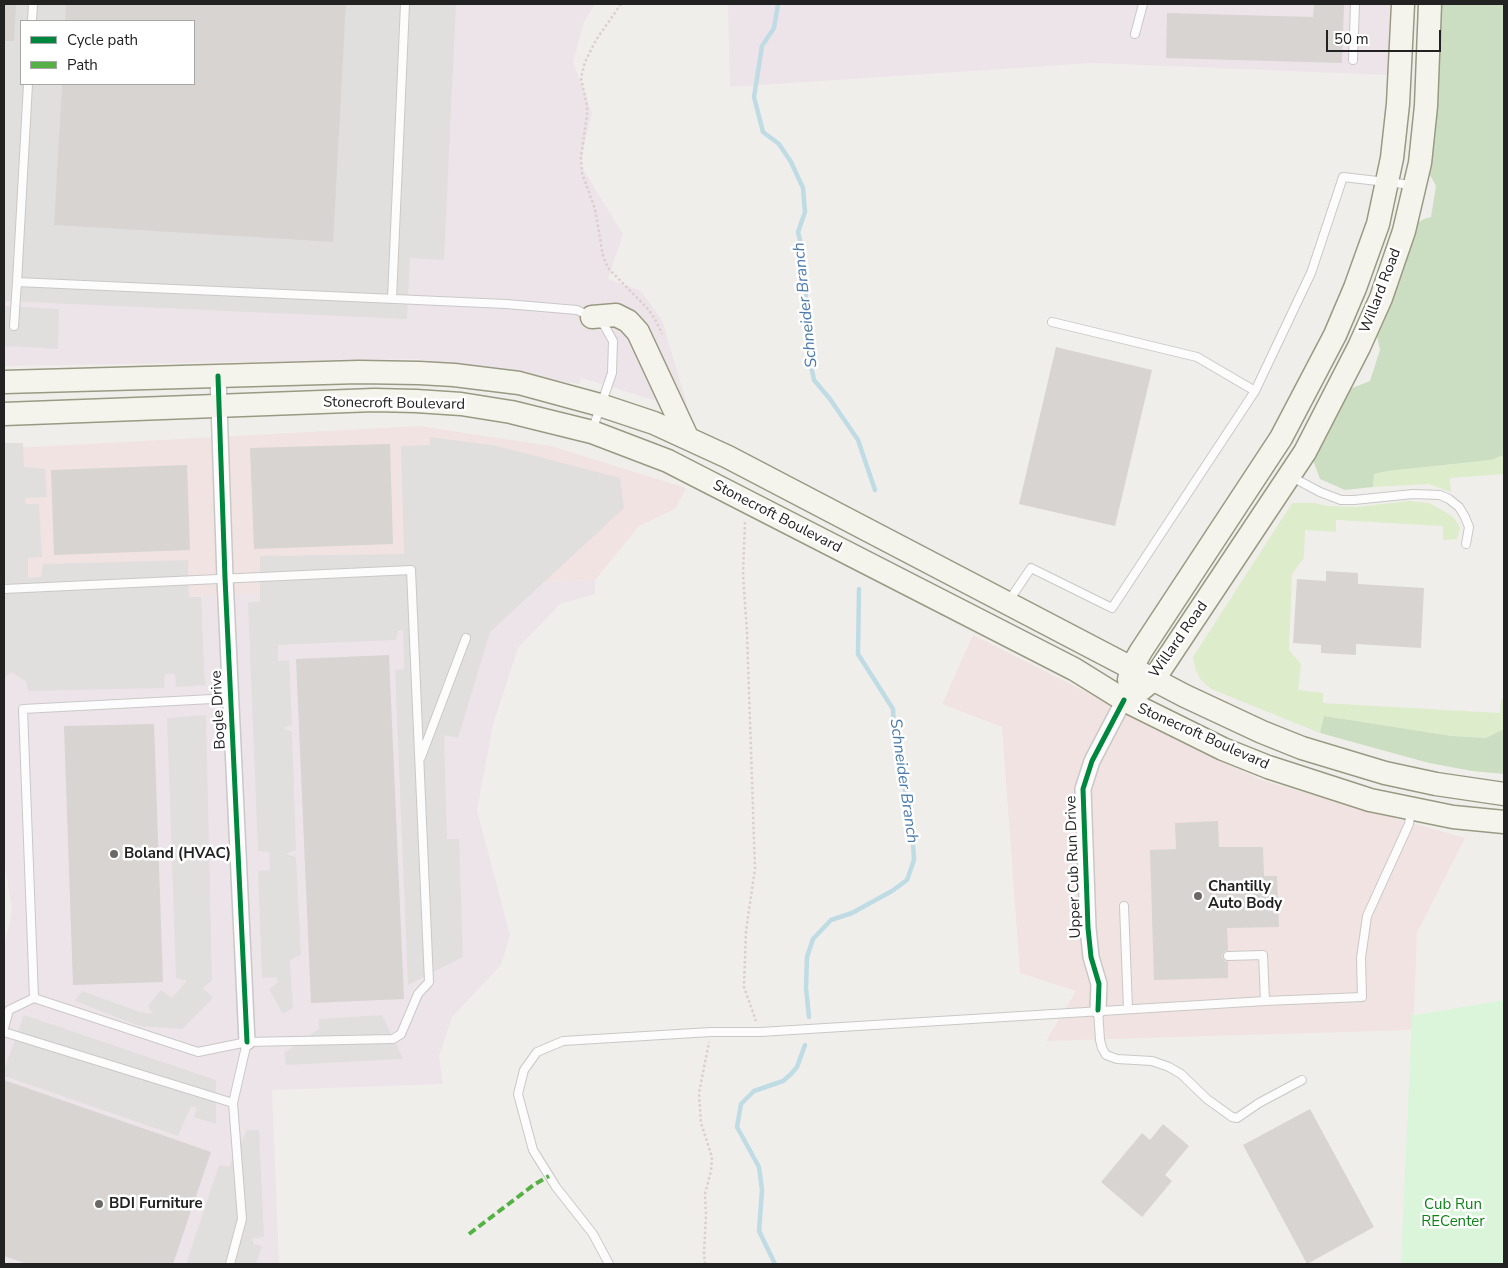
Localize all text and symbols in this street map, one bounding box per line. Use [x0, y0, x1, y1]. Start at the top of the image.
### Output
legend [20, 20, 195, 85]
scale bar [1328, 20, 1443, 52]
text: 50 m [1334, 29, 1369, 49]
text: Cycle path [67, 30, 138, 50]
text: Path [67, 55, 98, 75]
water label: Schneider Branch [790, 241, 822, 369]
street label: Willard Road [1357, 246, 1405, 336]
street label: Stonecroft Boulevard [323, 394, 465, 414]
street label: Stonecroft Boulevard [710, 477, 844, 557]
street label: Willard Road [1146, 598, 1212, 682]
street label: Bogle Drive [208, 670, 230, 750]
street label: Stonecroft Boulevard [1134, 700, 1272, 774]
water label: Schneider Branch [885, 717, 921, 845]
street label: Upper Cub Run Drive [1063, 795, 1085, 939]
place label: Boland (HVAC) [124, 845, 231, 863]
marker: Boland (HVAC) [108, 848, 120, 860]
place label: Chantilly Auto Body [1208, 878, 1282, 913]
marker: Chantilly Auto Body [1192, 890, 1204, 902]
place label: BDI Furniture [109, 1195, 203, 1213]
park label: Cub Run RECenter [1421, 1196, 1485, 1231]
marker: BDI Furniture [93, 1198, 105, 1210]

